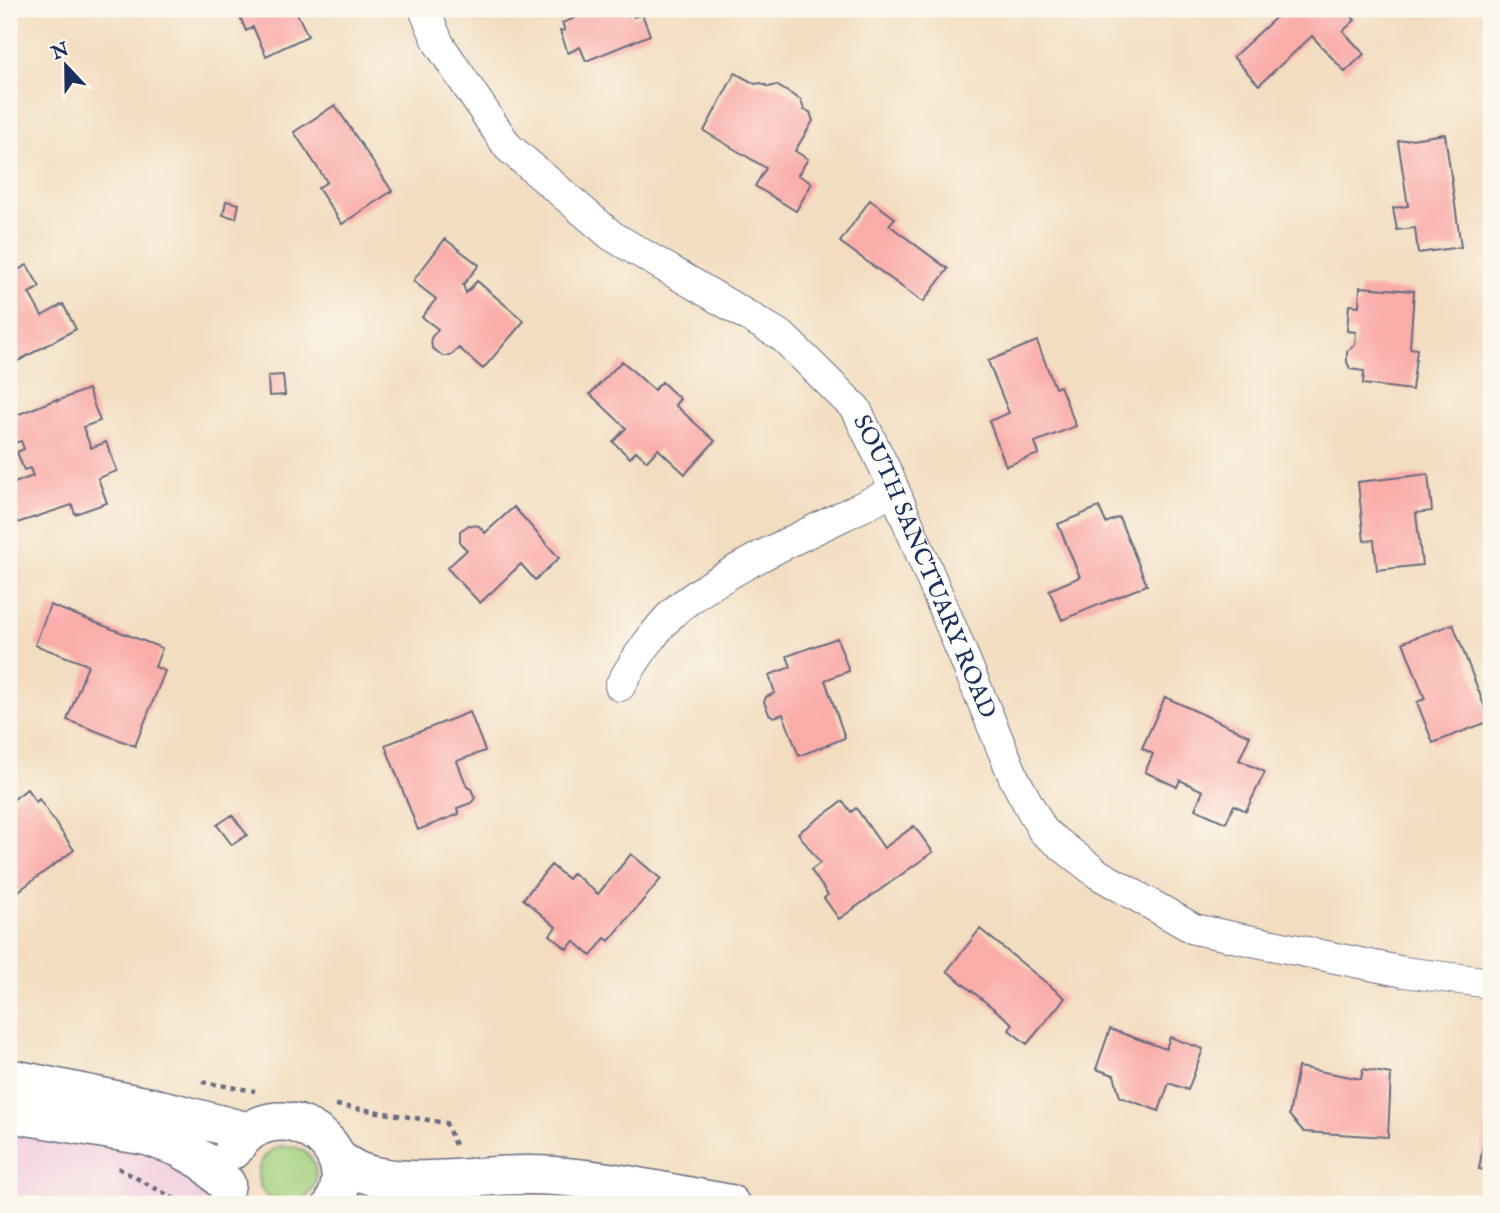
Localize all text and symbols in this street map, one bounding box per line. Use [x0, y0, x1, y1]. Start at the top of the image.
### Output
north arrow [32, 32, 102, 102]
text: N [47, 38, 73, 67]
street label: SOUTH SANCTUARY ROAD [846, 410, 1003, 723]

